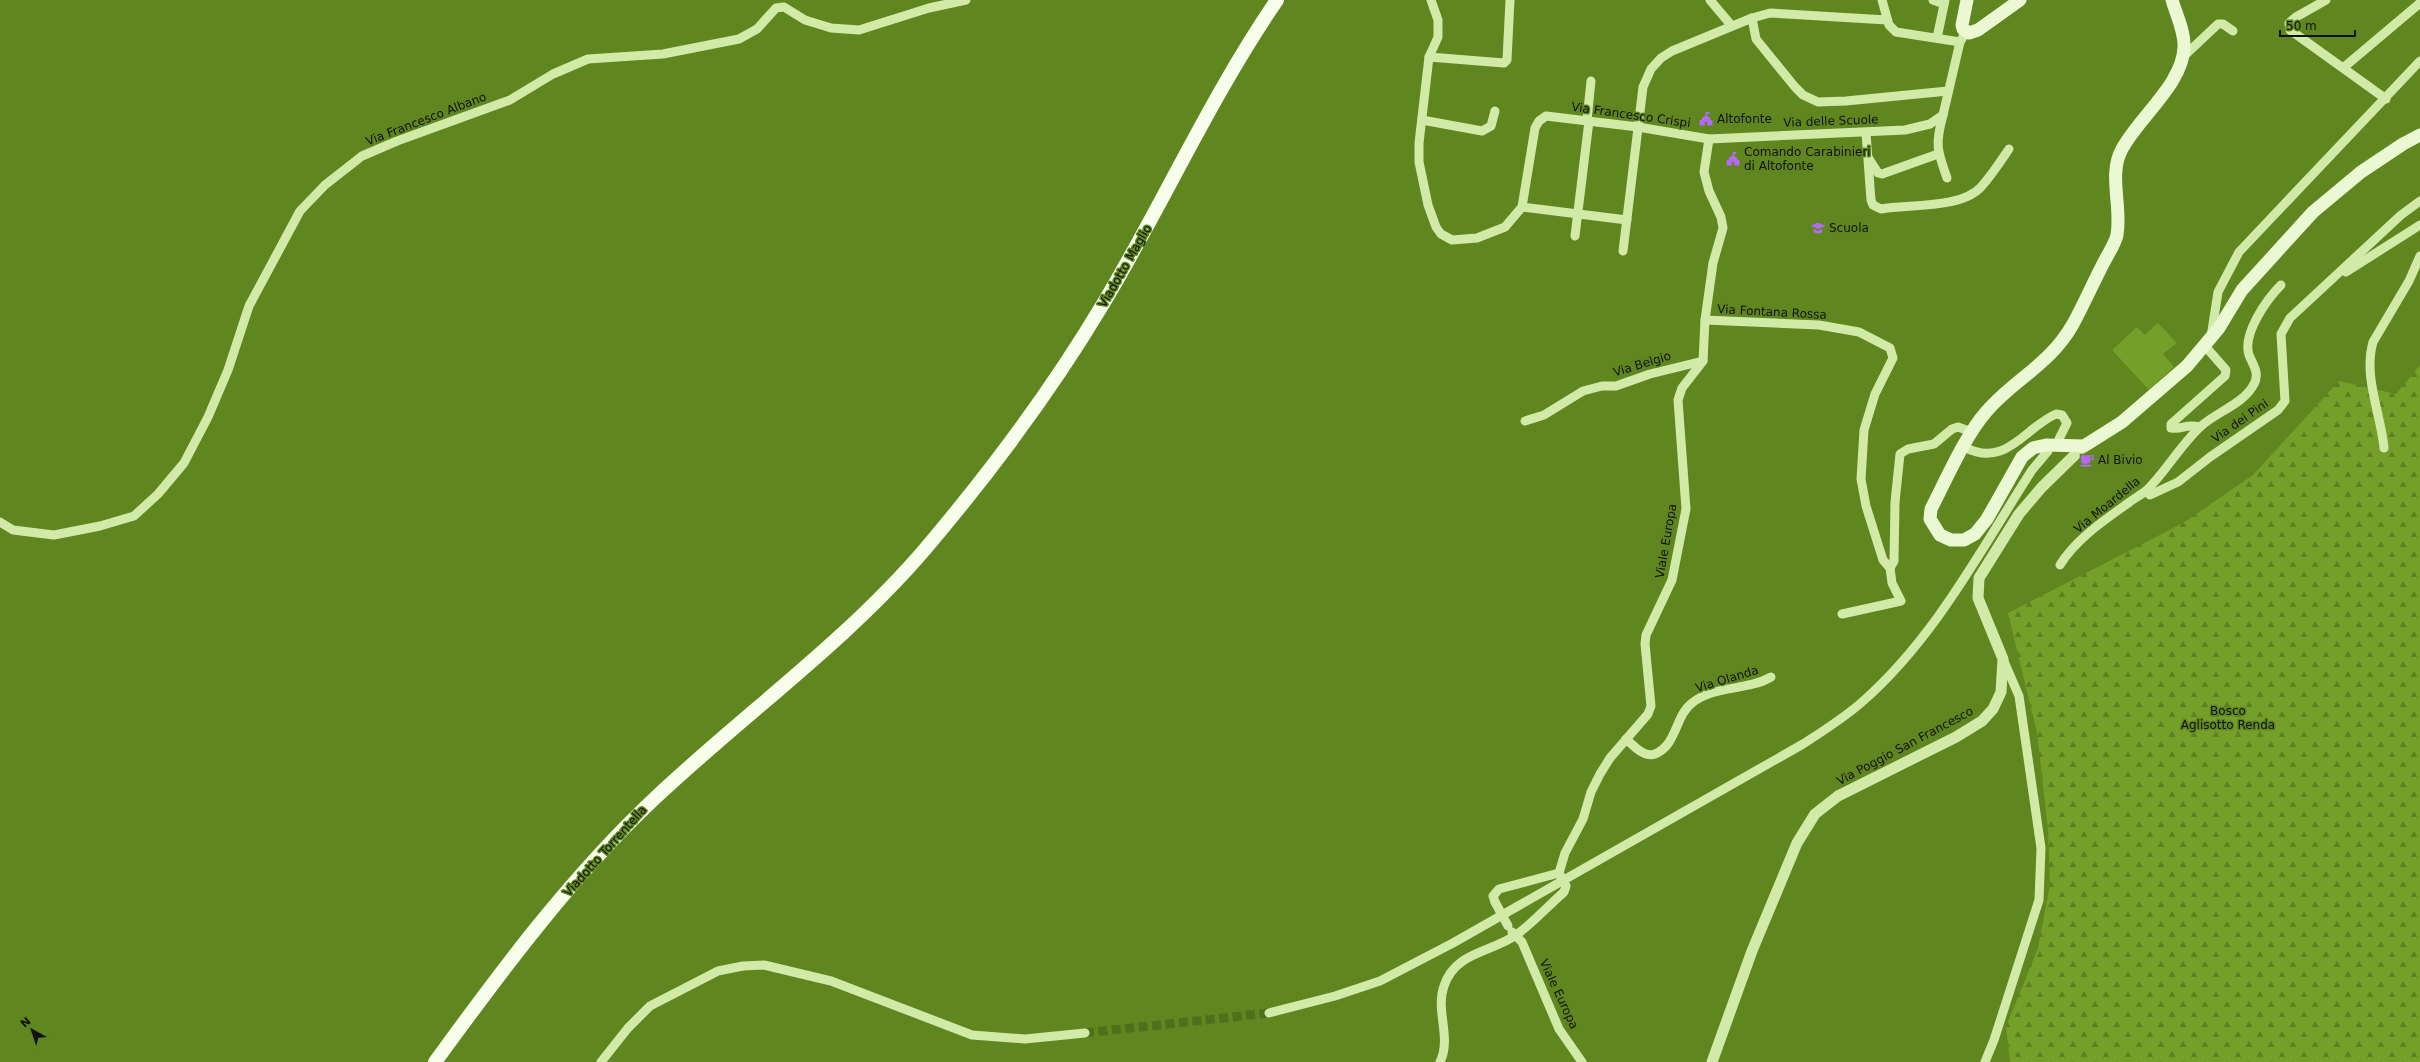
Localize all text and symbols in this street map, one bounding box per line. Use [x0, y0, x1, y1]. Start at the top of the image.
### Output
scale bar [2280, 12, 2355, 38]
text: 50 m [2286, 19, 2317, 33]
street label: Via Francesco Albano [364, 90, 488, 148]
street label: Via Francesco Crispi [1571, 100, 1691, 130]
public building icon: Altofonte [1698, 111, 1714, 127]
place label: Altofonte [1717, 112, 1772, 126]
street label: Via delle Scuole [1783, 112, 1879, 130]
place label: Comando Carabinieri di Altofonte [1744, 145, 1871, 173]
public building icon: Comando Carabinieri di Altofonte [1725, 151, 1741, 167]
school or university icon: Scuola [1810, 220, 1826, 236]
place label: Scuola [1829, 221, 1869, 235]
street label: Viadotto Maglio [1096, 222, 1154, 310]
street label: Via Fontana Rossa [1717, 302, 1827, 322]
street label: Via Belgio [1611, 349, 1673, 379]
street label: Via dei Pini [2209, 396, 2271, 446]
cafe icon: Al Bivio [2079, 452, 2095, 468]
place label: Al Bivio [2098, 453, 2143, 467]
street label: Via Moardella [2071, 474, 2143, 536]
street label: Viale Europa [1653, 503, 1679, 579]
street label: Via Olanda [1694, 663, 1760, 695]
street label: Via Poggio San Francesco [1834, 704, 1976, 788]
park label: Bosco Aglisotto Renda [2181, 704, 2275, 732]
street label: Viadotto Torrentella [561, 803, 649, 899]
street label: Viale Europa [1537, 957, 1581, 1031]
north arrow [12, 1010, 52, 1050]
text: N [18, 1015, 34, 1031]

